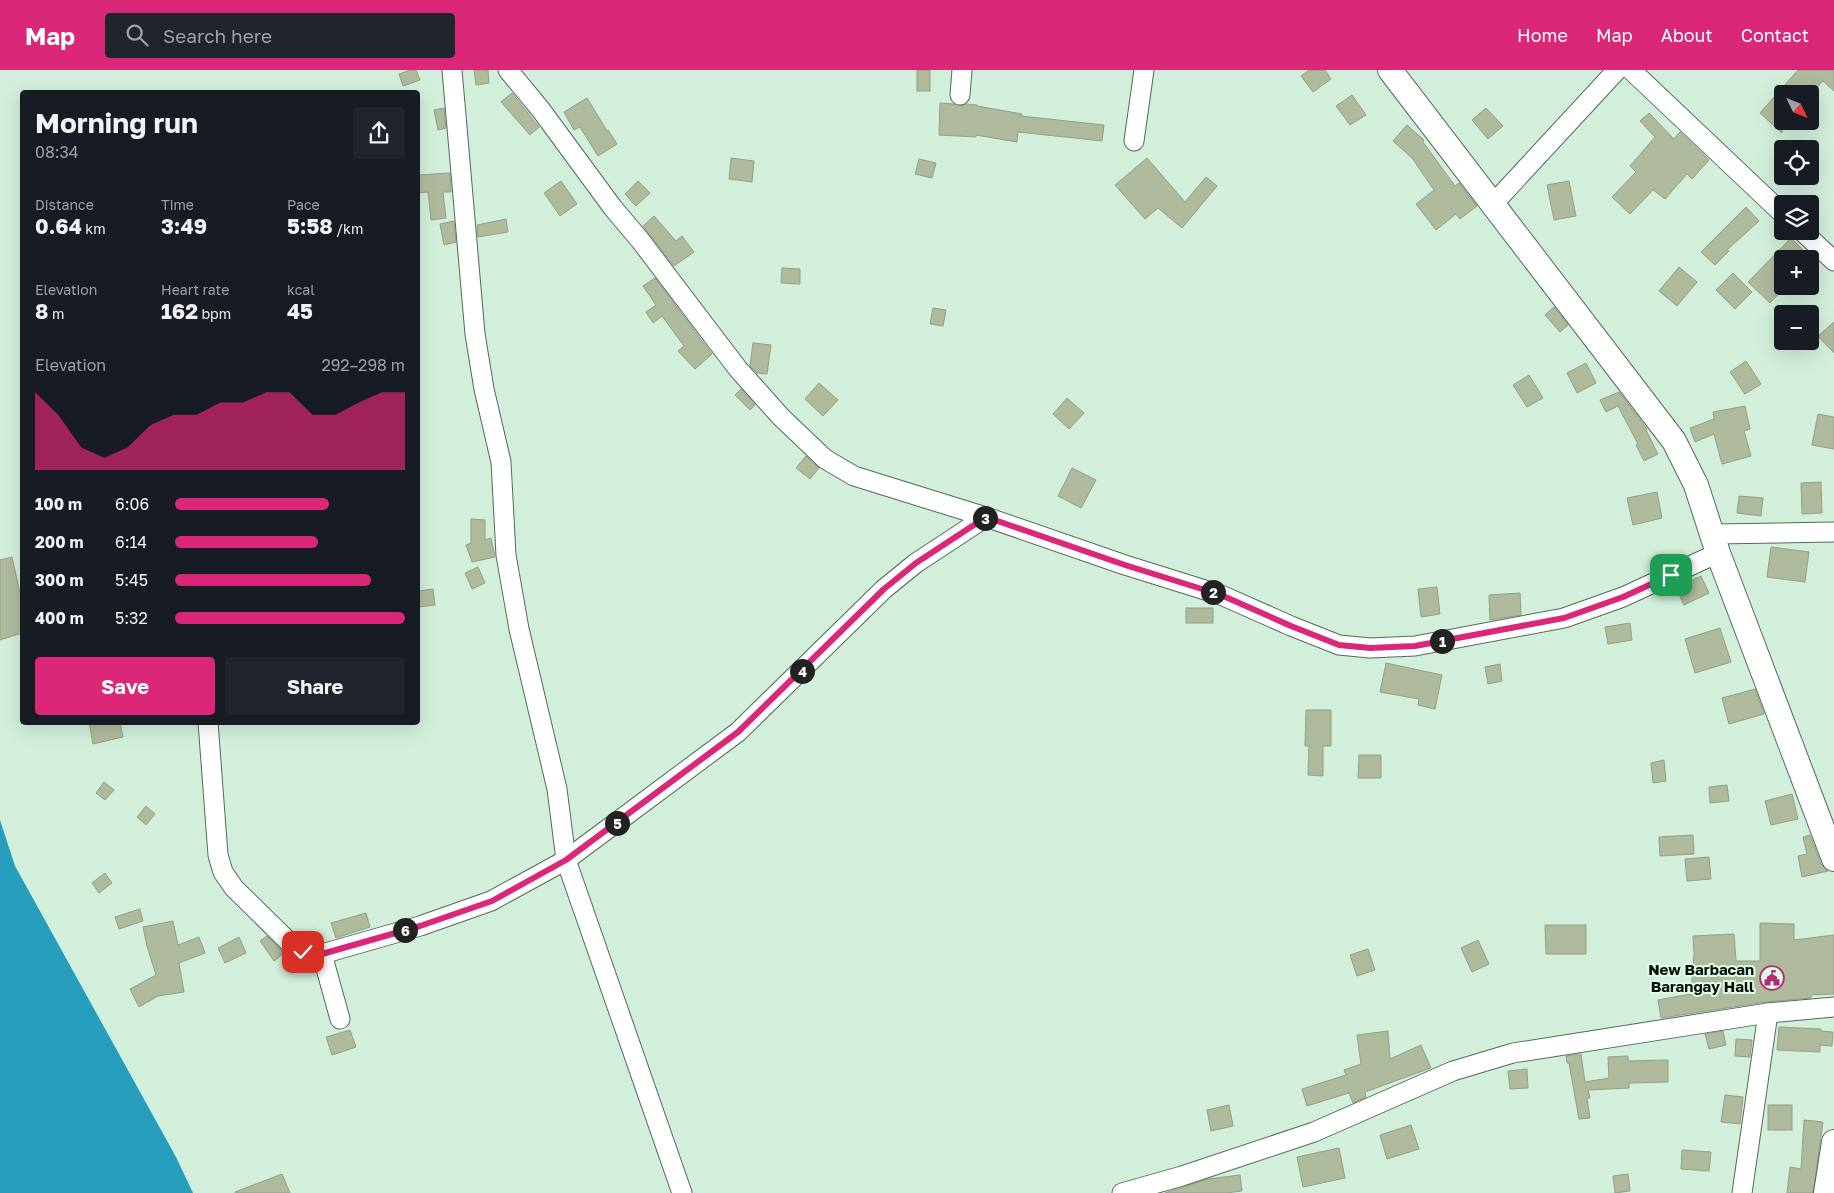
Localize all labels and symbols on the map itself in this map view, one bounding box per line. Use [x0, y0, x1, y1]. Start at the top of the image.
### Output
north arrow [1774, 85, 1819, 130]
pin: 3 [972, 506, 998, 530]
pin [1650, 554, 1692, 596]
pin: 2 [1200, 580, 1226, 604]
pin: 1 [1430, 628, 1454, 654]
pin: 4 [790, 658, 814, 684]
pin: 5 [604, 810, 630, 836]
pin: 6 [392, 918, 418, 942]
pin [282, 931, 324, 973]
place label: New Barbacan Barangay Hall [1648, 960, 1754, 995]
public building icon: New Barbacan Barangay Hall [1759, 965, 1785, 991]

